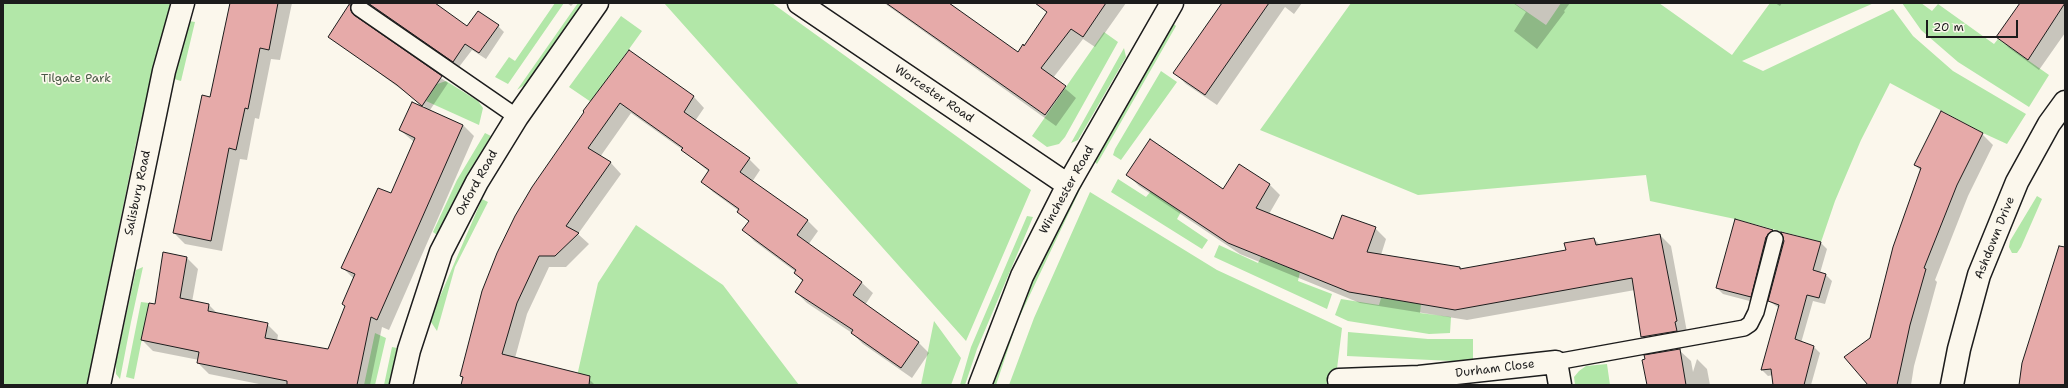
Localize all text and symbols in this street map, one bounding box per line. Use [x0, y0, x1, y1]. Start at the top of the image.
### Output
scale bar [1928, 12, 2020, 38]
text: 20 m [1933, 19, 1964, 35]
street label: Worcester Road [892, 62, 976, 126]
park label: Tilgate Park [41, 72, 111, 86]
street label: Winchester Road [1037, 143, 1097, 237]
street label: Oxford Road [453, 148, 501, 218]
street label: Salisbury Road [122, 149, 154, 237]
street label: Ashdown Drive [1972, 195, 2018, 281]
street label: Durham Close [1455, 357, 1535, 381]

